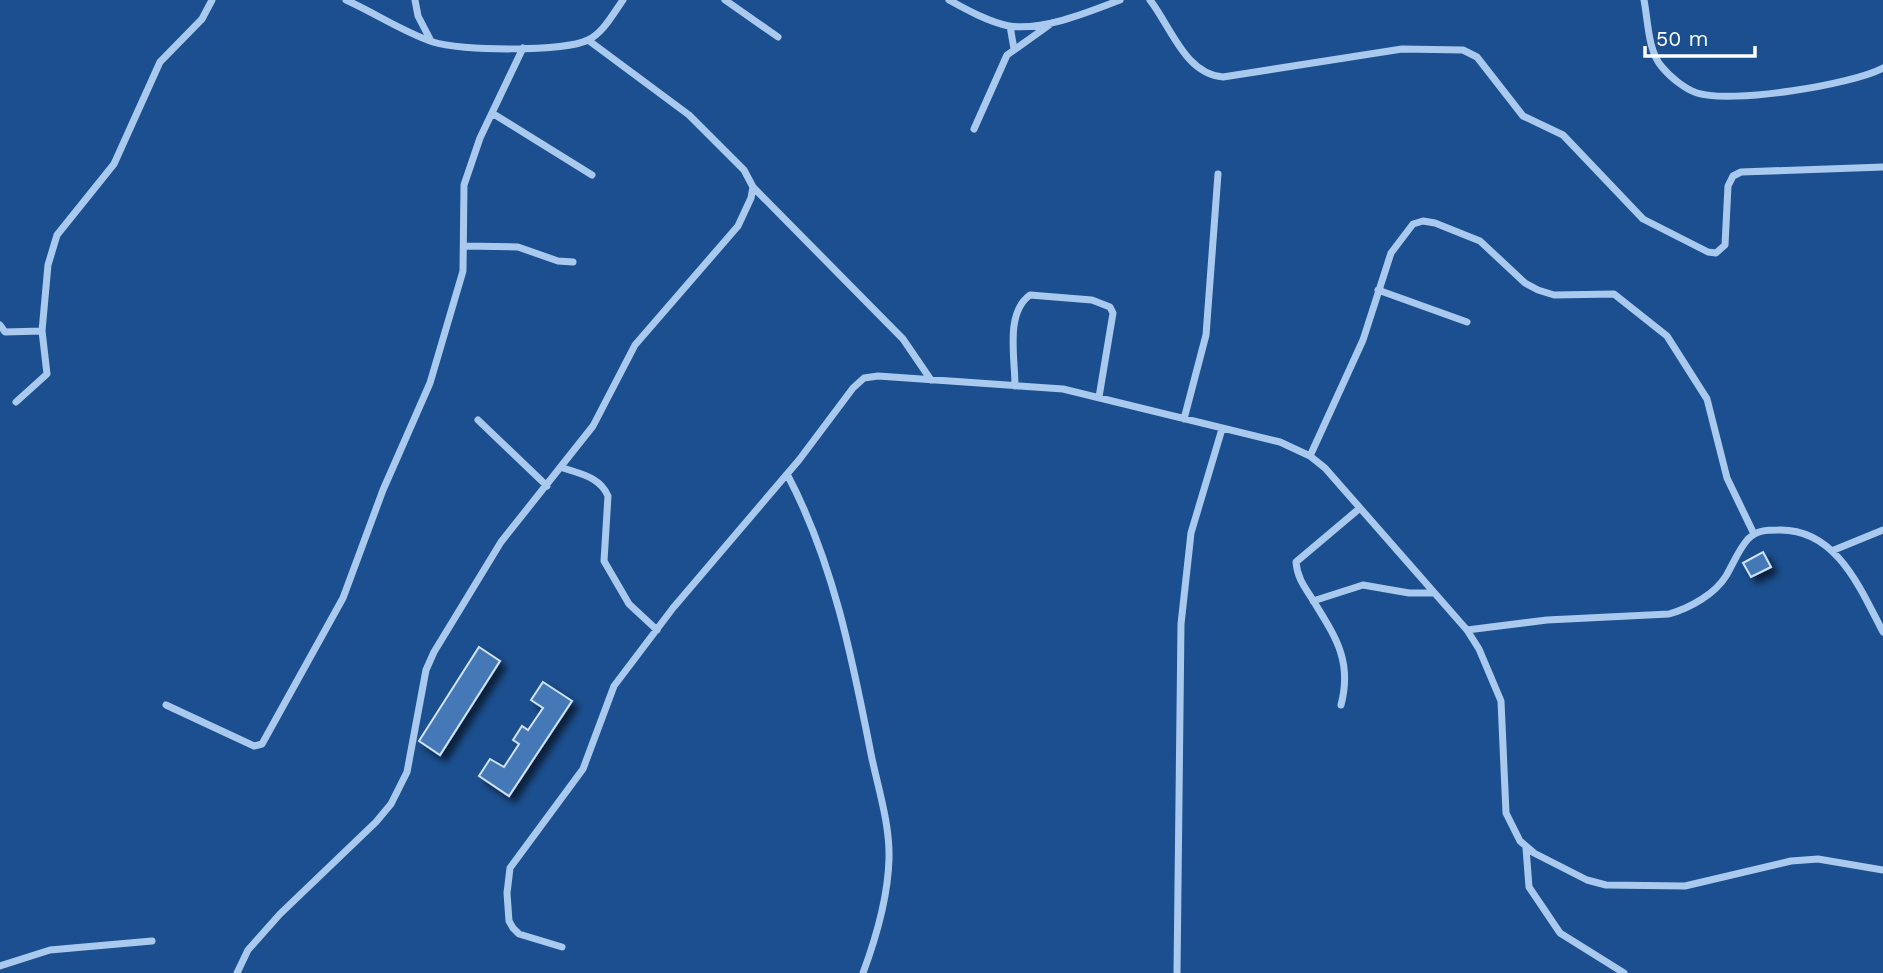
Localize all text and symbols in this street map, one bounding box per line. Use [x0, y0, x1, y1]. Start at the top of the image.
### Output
scale bar [1645, 14, 1755, 58]
text: 50 m [1656, 26, 1708, 51]

